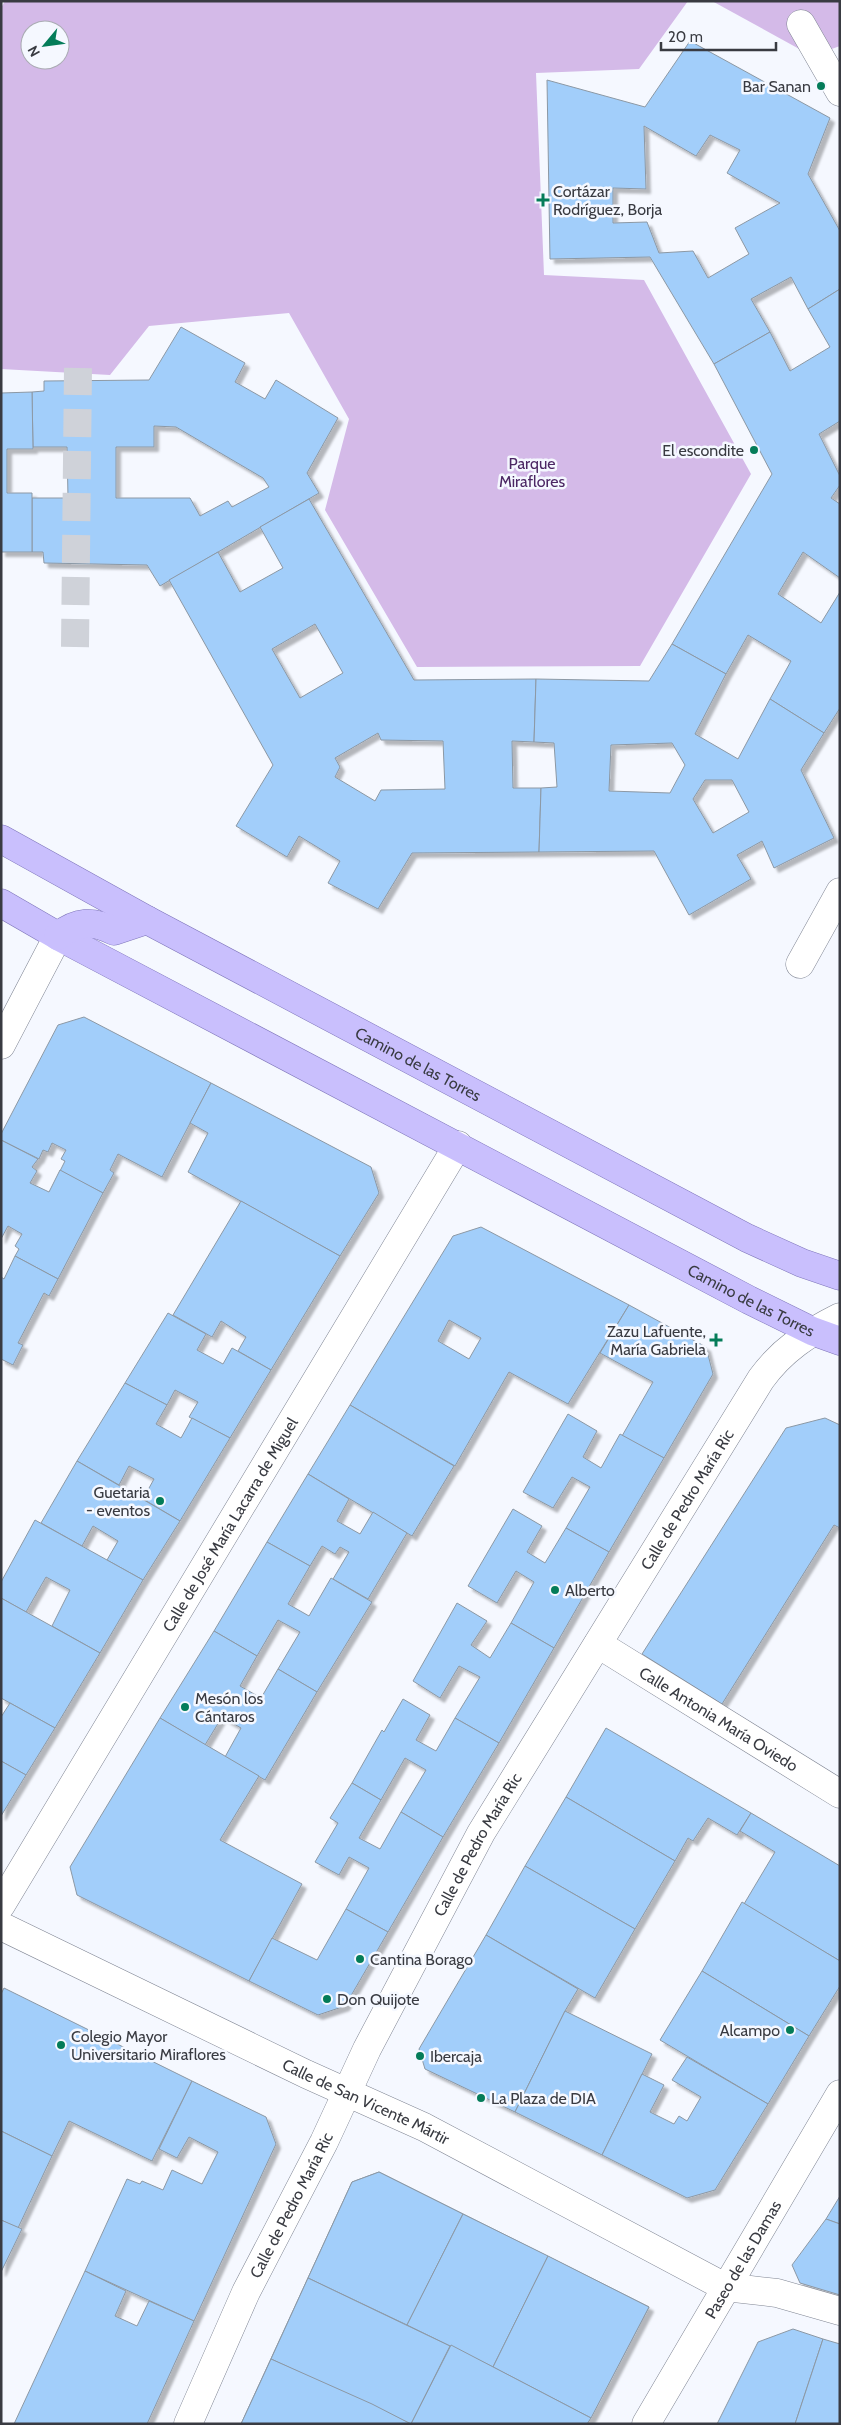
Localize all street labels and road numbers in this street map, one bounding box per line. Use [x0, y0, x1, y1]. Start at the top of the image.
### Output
street label: Camino de las Torres [352, 1023, 485, 1105]
street label: Camino de las Torres [684, 1260, 818, 1341]
street label: Calle de José María Lacarra de Miguel [159, 1414, 302, 1635]
street label: Calle de Pedro María Ric [637, 1426, 738, 1573]
street label: Calle Antonia María Oviedo [636, 1663, 801, 1776]
street label: Calle de Pedro María Ric [430, 1770, 526, 1920]
street label: Calle de San Vicente Mártir [279, 2055, 453, 2149]
street label: Calle de Pedro María Ric [246, 2130, 337, 2281]
street label: Paseo de las Damas [701, 2197, 786, 2322]

